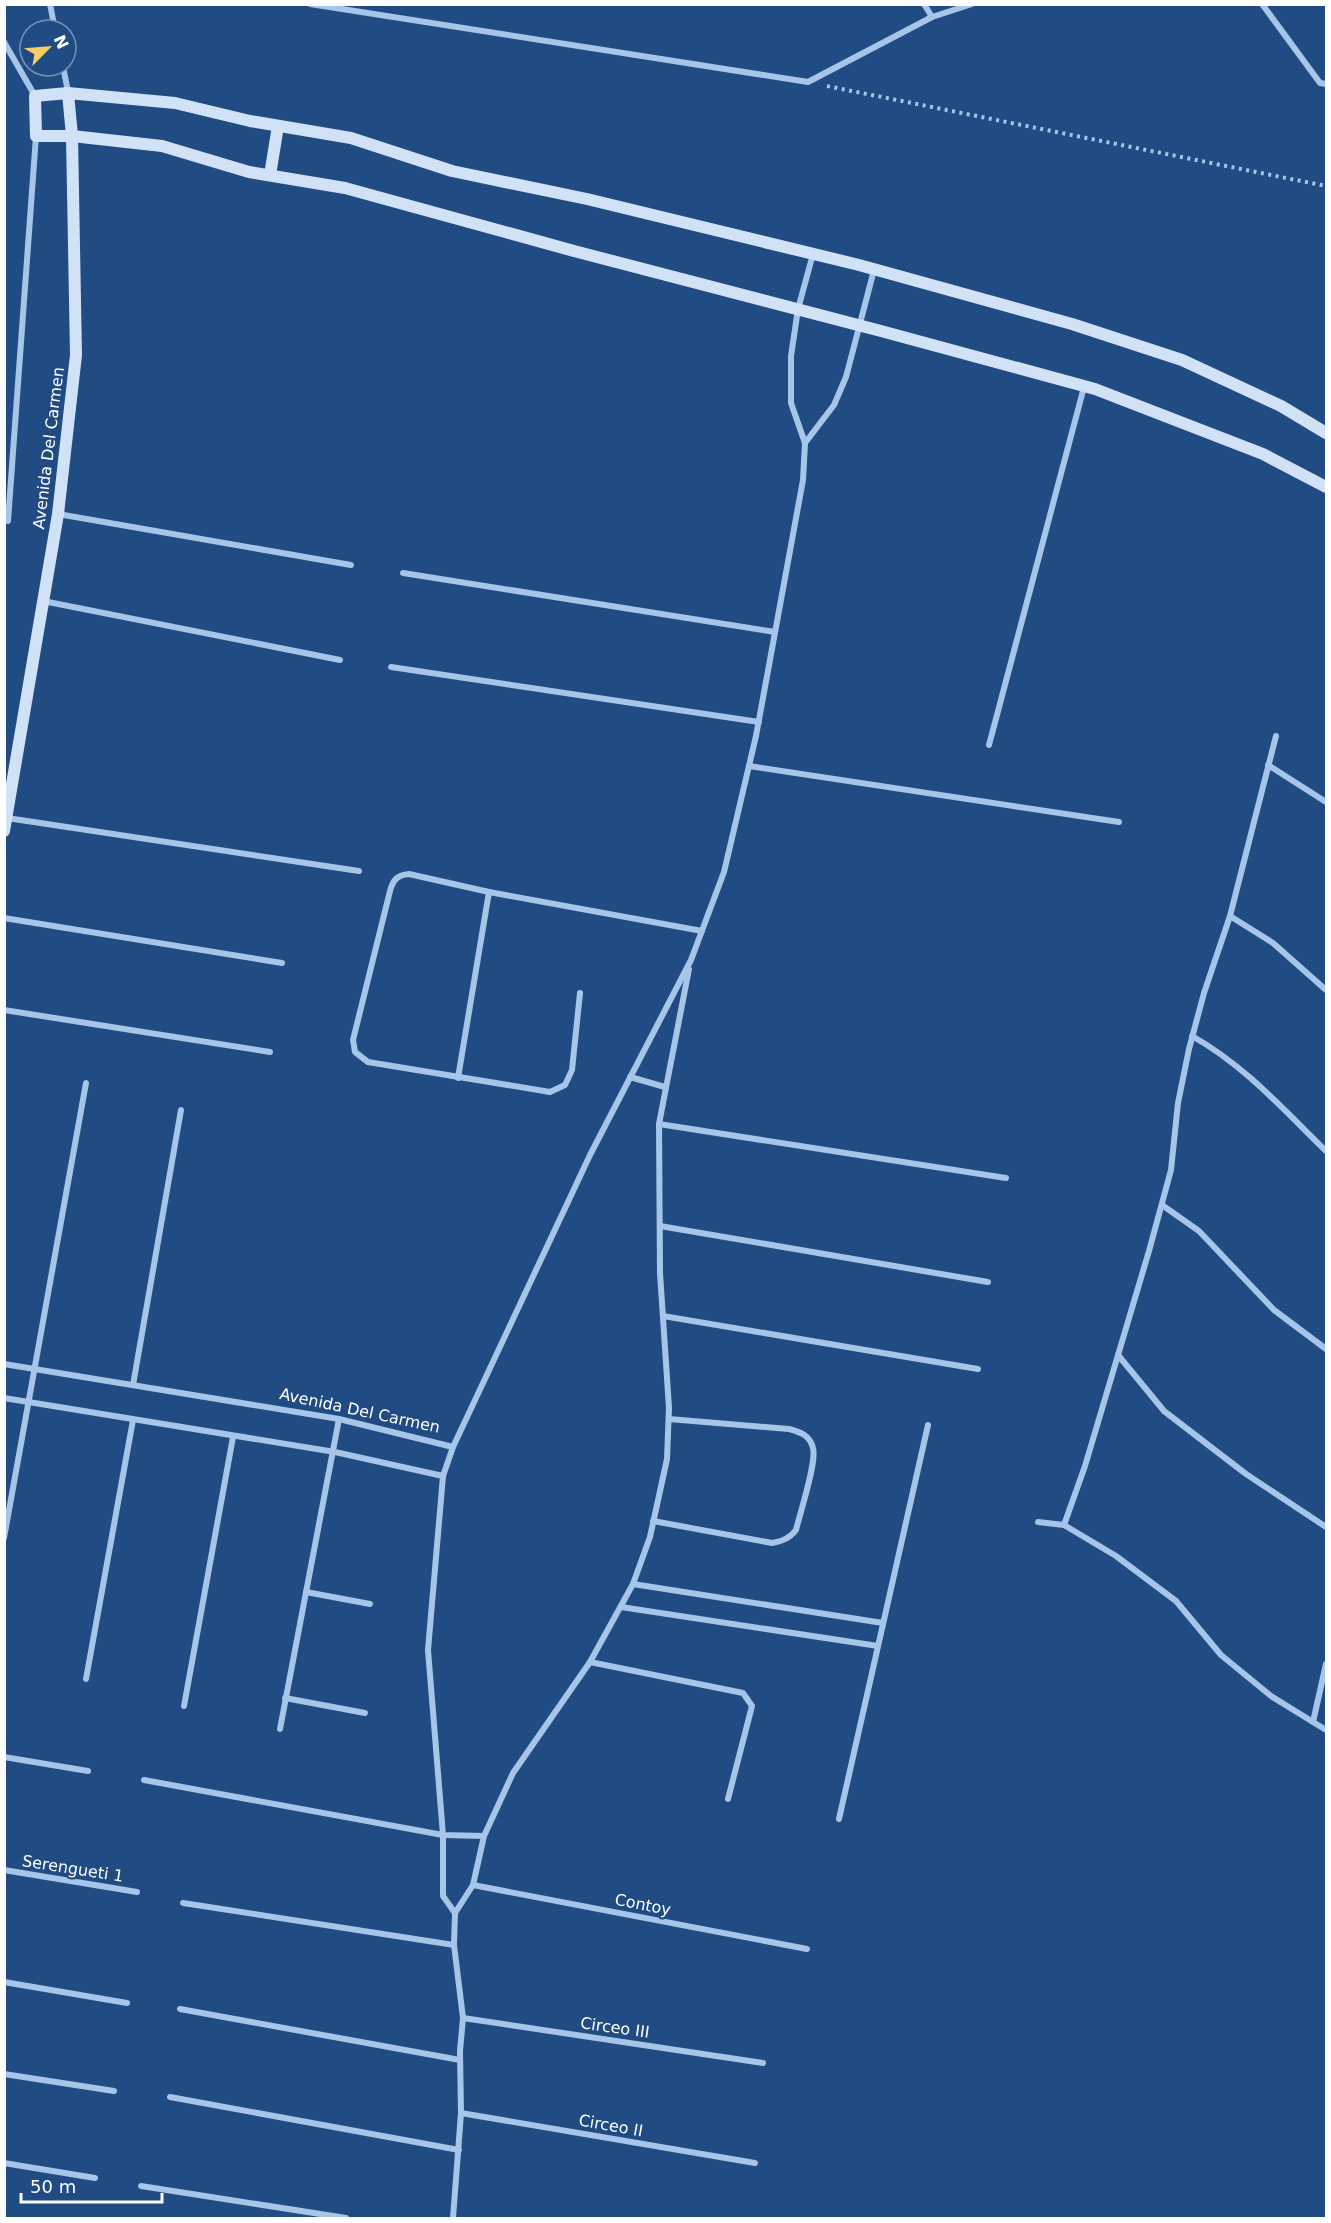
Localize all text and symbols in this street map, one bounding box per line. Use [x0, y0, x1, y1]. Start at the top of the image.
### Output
north arrow [18, 18, 78, 78]
text: N [50, 32, 73, 52]
street label: Avenida Del Carmen [29, 366, 68, 530]
street label: Avenida Del Carmen [278, 1384, 442, 1437]
street label: Serengueti 1 [21, 1851, 125, 1886]
street label: Contoy [613, 1890, 673, 1919]
street label: Circeo III [579, 2013, 651, 2042]
street label: Circeo II [577, 2111, 644, 2140]
scale bar [21, 2166, 162, 2204]
text: 50 m [30, 2176, 76, 2197]

